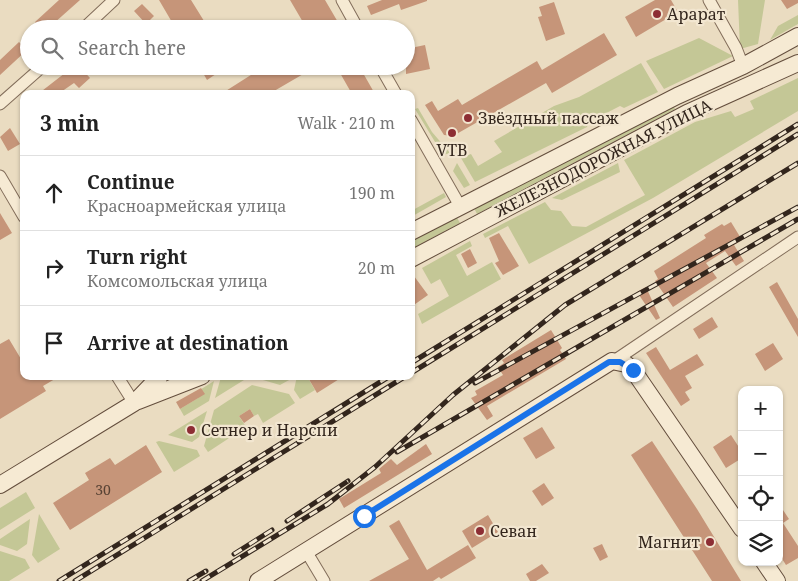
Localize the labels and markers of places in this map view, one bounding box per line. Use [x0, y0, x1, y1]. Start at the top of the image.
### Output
place label: Арарат [667, 3, 726, 25]
marker: Арарат [651, 8, 663, 20]
place label: Звёздный пассаж [478, 107, 619, 129]
marker: Звёздный пассаж [462, 112, 474, 124]
marker: VTB [446, 127, 458, 139]
place label: VTB [436, 139, 468, 161]
place label: Сетнер и Нарспи [201, 419, 338, 441]
marker: Сетнер и Нарспи [185, 424, 197, 436]
place label: Севан [490, 520, 537, 542]
marker: Севан [474, 525, 486, 537]
place label: Магнит [638, 531, 701, 553]
marker: Магнит [704, 536, 716, 548]

